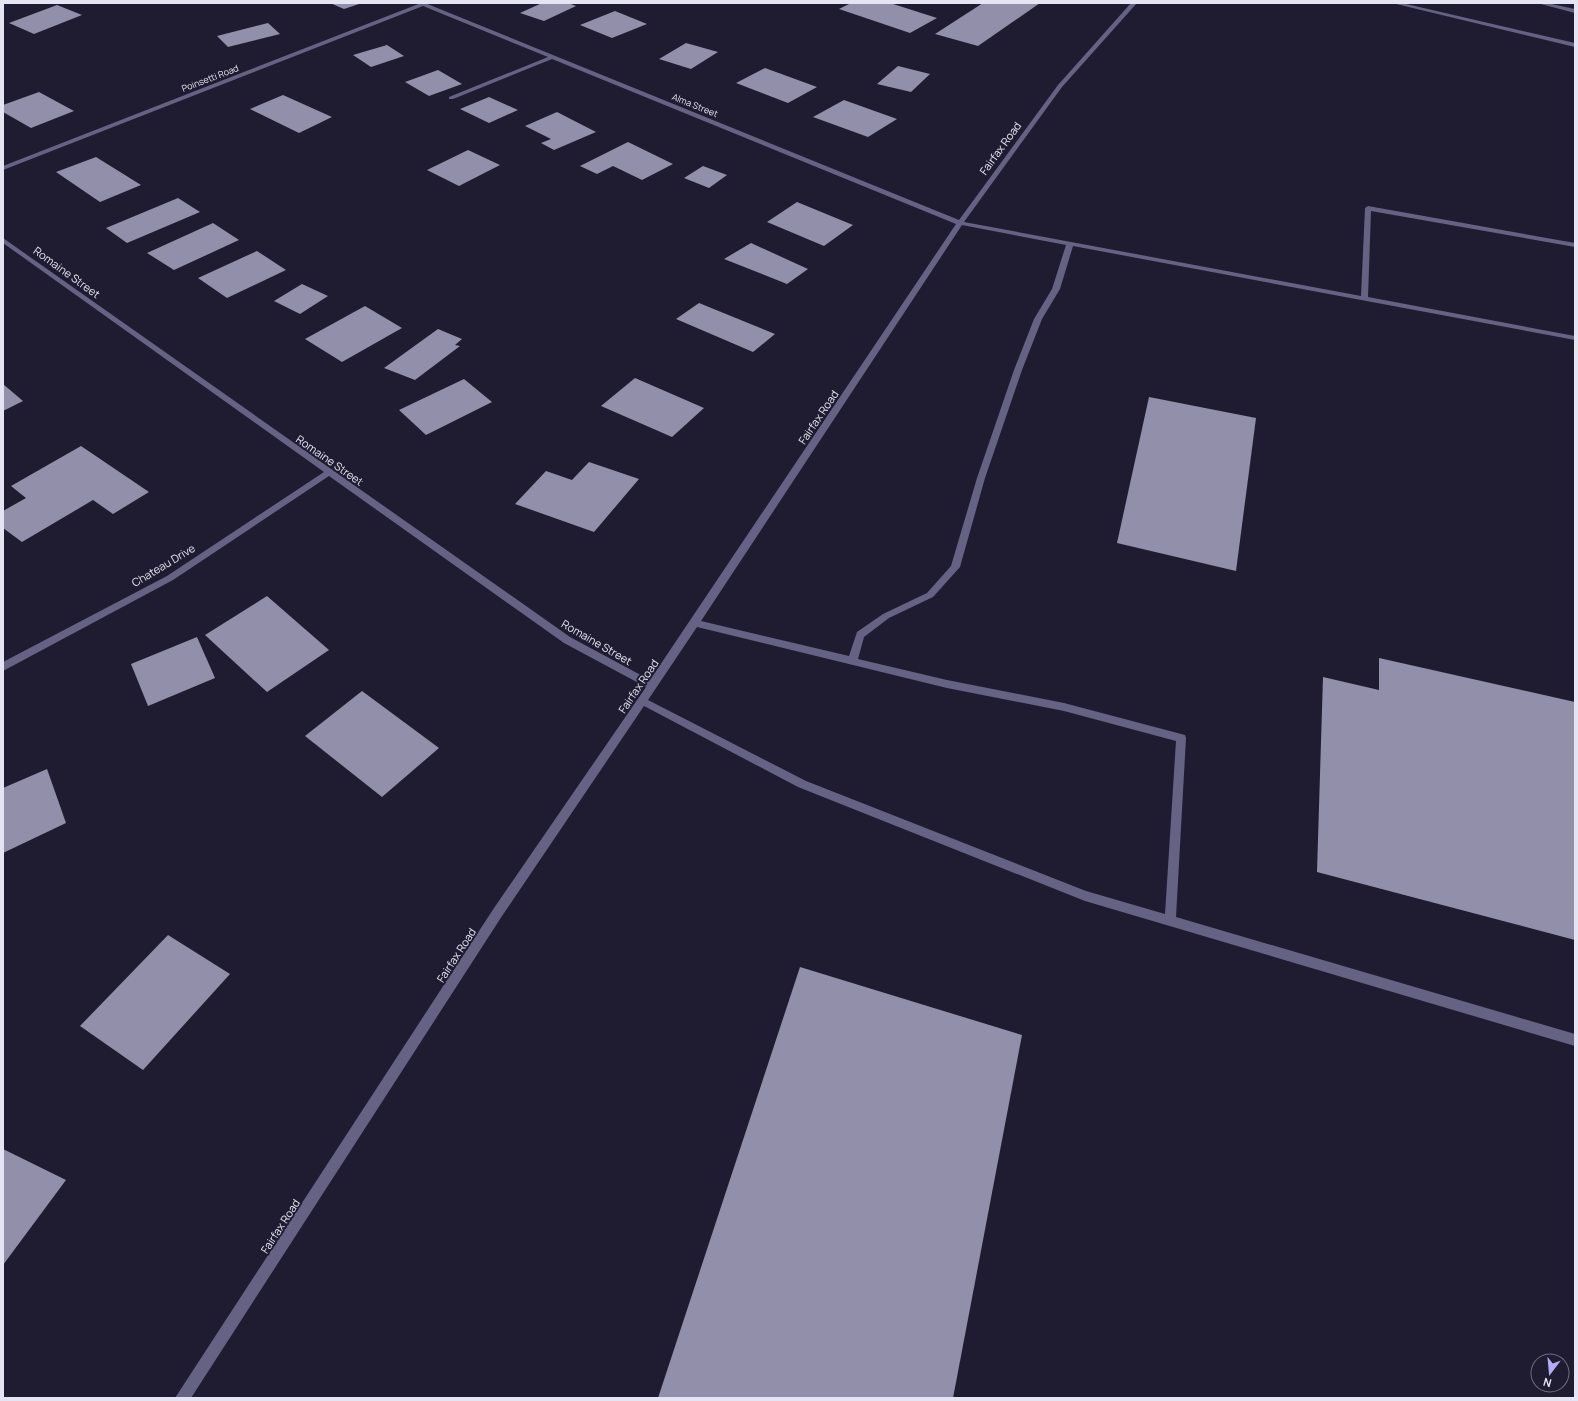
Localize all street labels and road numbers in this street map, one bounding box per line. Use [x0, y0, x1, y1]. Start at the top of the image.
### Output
street label: Poinsetti Road [180, 61, 240, 95]
street label: Alma Street [670, 90, 720, 120]
street label: Fairfax Road [976, 119, 1024, 177]
street label: Romaine Street [31, 243, 103, 301]
street label: Fairfax Road [794, 387, 842, 447]
street label: Romaine Street [293, 431, 367, 489]
street label: Chateau Drive [128, 540, 198, 590]
street label: Romaine Street [559, 616, 635, 668]
street label: Fairfax Road [614, 656, 662, 716]
street label: Fairfax Road [433, 925, 479, 985]
street label: Fairfax Road [257, 1196, 303, 1256]

